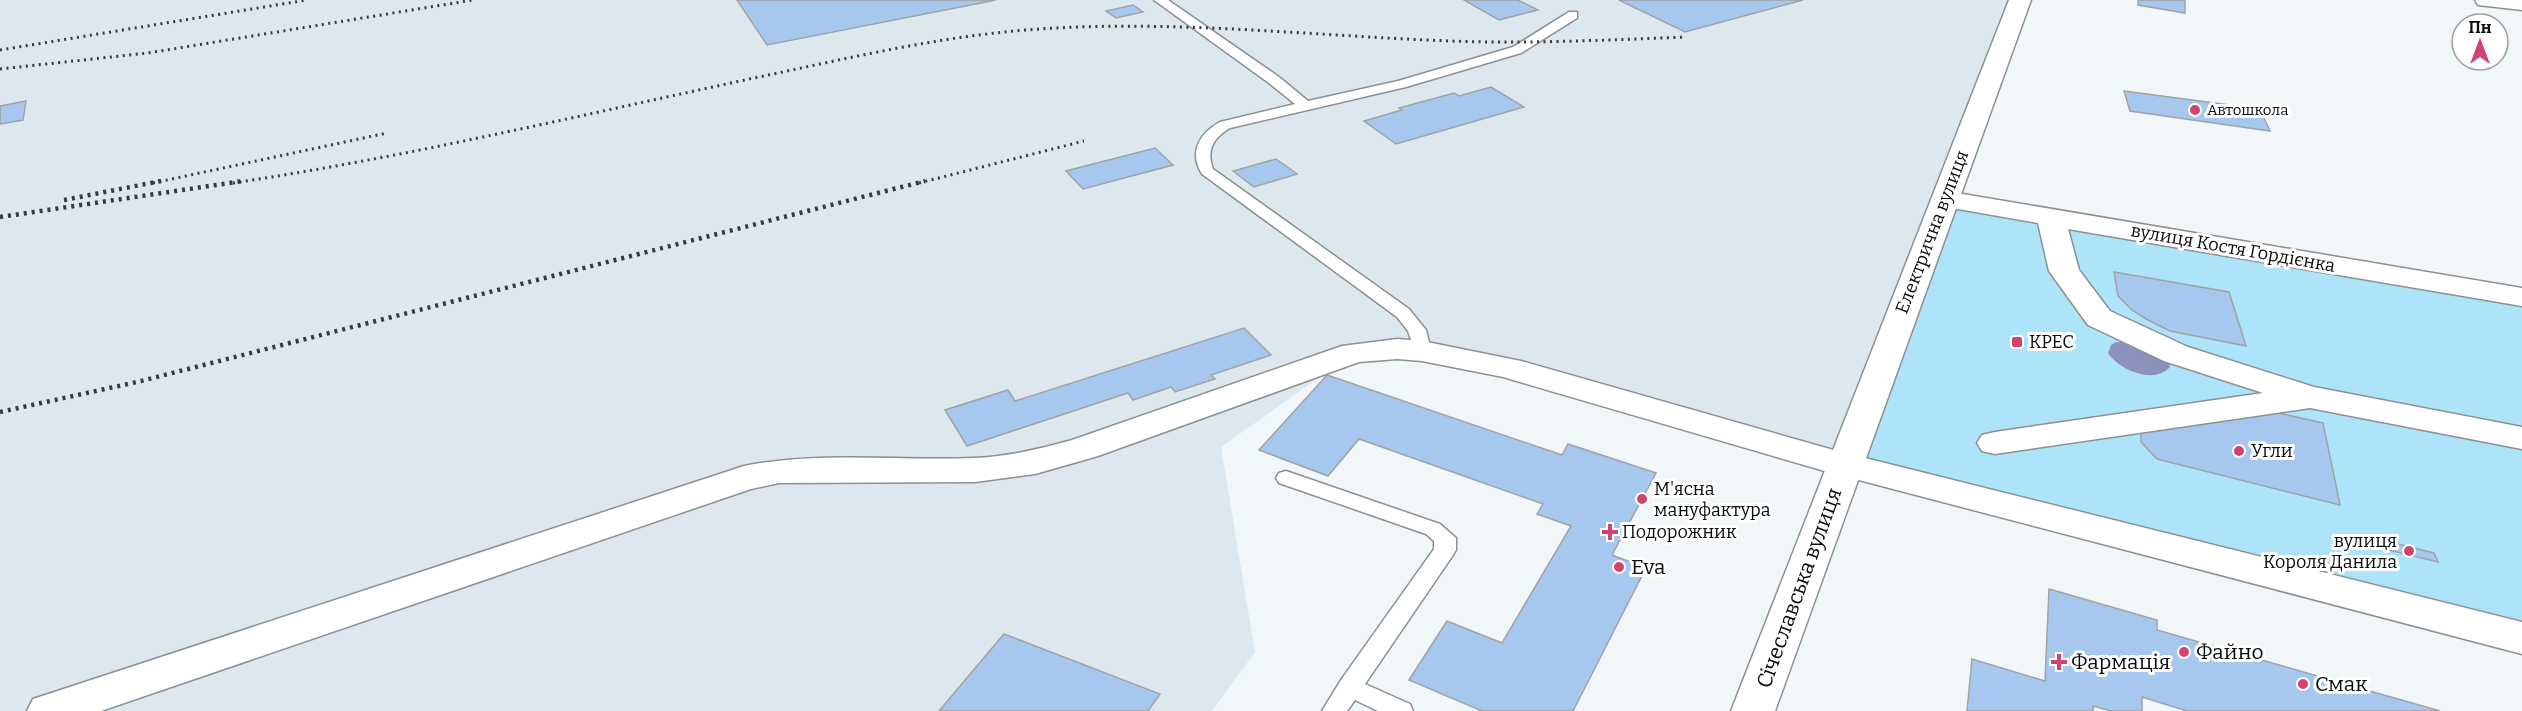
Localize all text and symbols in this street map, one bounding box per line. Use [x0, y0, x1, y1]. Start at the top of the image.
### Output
north arrow [2450, 12, 2510, 72]
text: Пн [2468, 18, 2492, 37]
place label: Автошкола [2207, 101, 2288, 119]
marker: Автошкола [2188, 103, 2202, 117]
street label: Електрична вулиця [1891, 147, 1973, 317]
street label: вулиця Костя Гордієнка [2129, 219, 2337, 277]
place label: КРЕС [2029, 331, 2074, 353]
marker: КРЕС [2010, 335, 2024, 349]
place label: Угли [2251, 440, 2293, 462]
marker: Угли [2232, 444, 2246, 458]
place label: М'ясна мануфактура [1654, 478, 1771, 521]
street label: Січеславська вулиця [1751, 484, 1847, 692]
marker: М'ясна мануфактура [1635, 492, 1649, 506]
place label: Подорожник [1622, 521, 1737, 543]
marker: Подорожник [1603, 525, 1617, 539]
place label: вулиця Короля Данила [2263, 530, 2397, 573]
marker: вулиця Короля Данила [2402, 544, 2416, 558]
place label: Eva [1631, 554, 1666, 580]
marker: Eva [1612, 560, 1626, 574]
place label: Файно [2196, 639, 2264, 665]
marker: Файно [2177, 645, 2191, 659]
place label: Фармація [2071, 649, 2170, 675]
marker: Фармація [2052, 655, 2066, 669]
place label: Смак [2315, 671, 2368, 697]
marker: Смак [2296, 677, 2310, 691]

